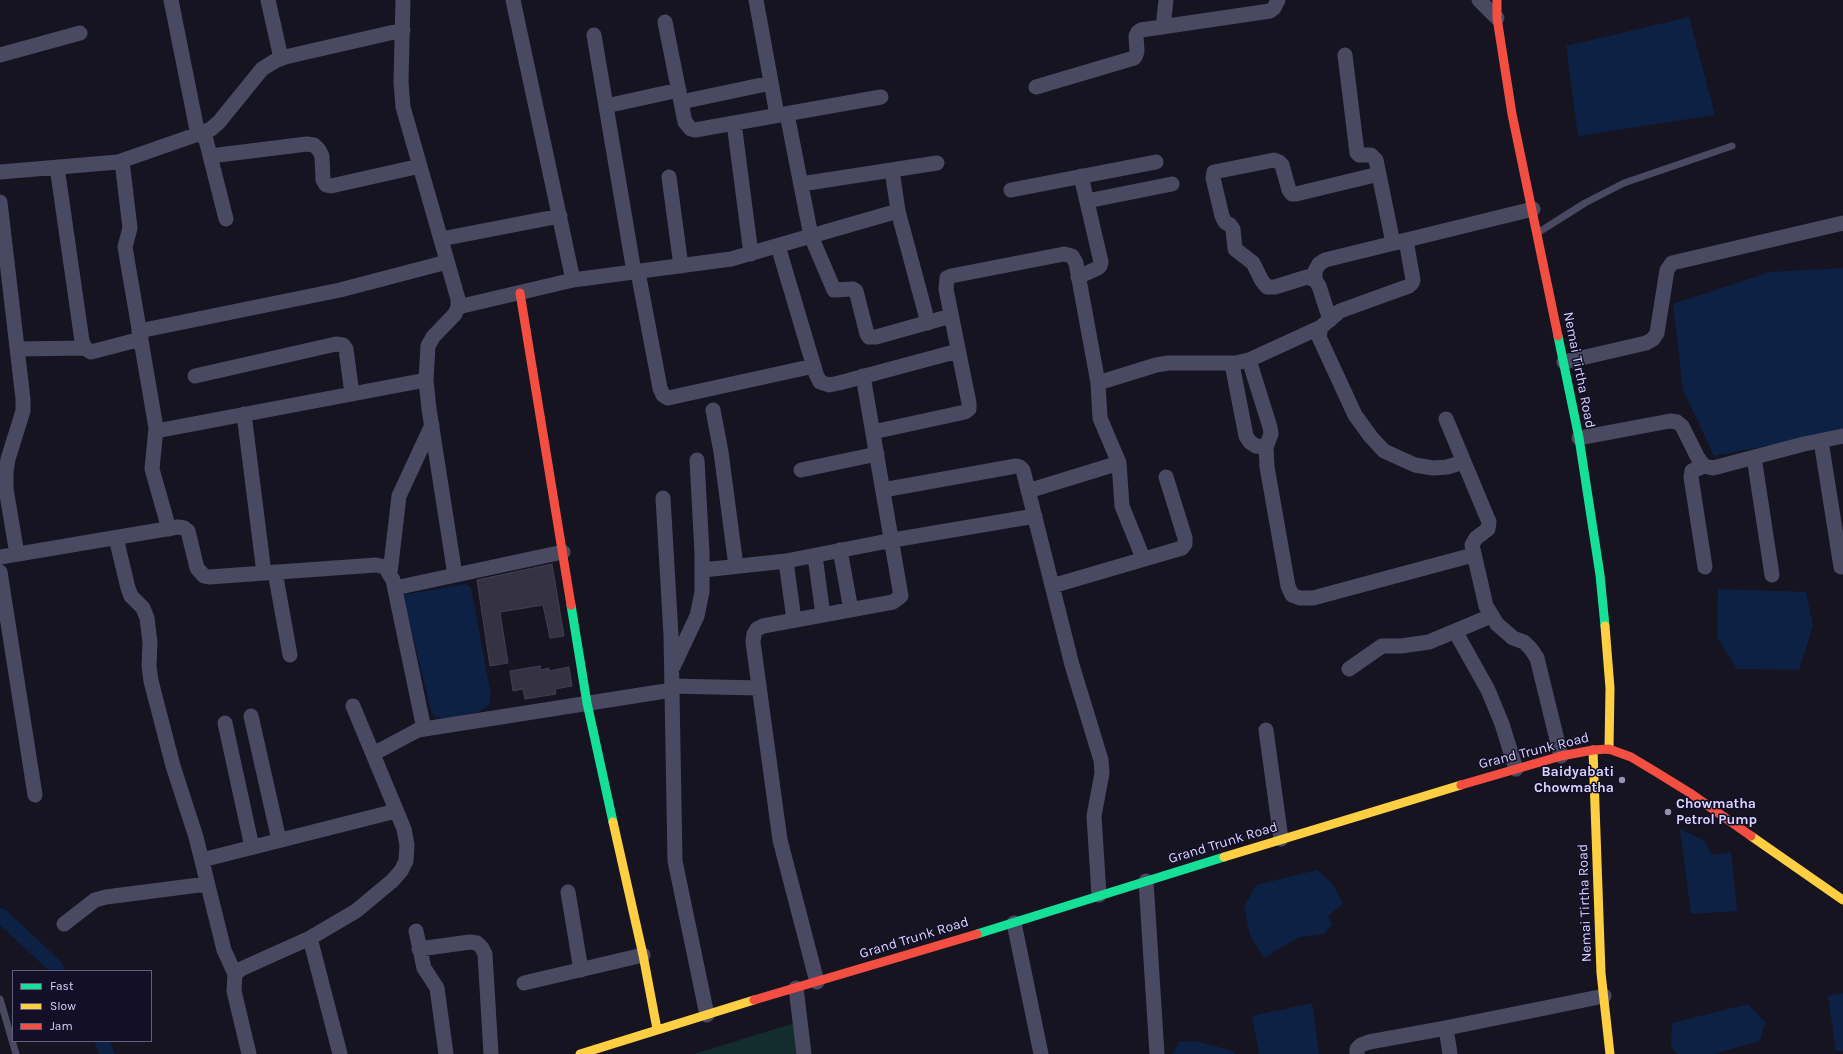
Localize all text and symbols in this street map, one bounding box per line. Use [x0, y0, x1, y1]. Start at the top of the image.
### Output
street label: Nemai Tirtha Road [1559, 310, 1599, 430]
street label: Grand Trunk Road [1477, 729, 1591, 773]
place label: Baidyabati Chowmatha [1534, 764, 1614, 796]
marker: Baidyabati Chowmatha [1617, 775, 1627, 785]
place label: Chowmatha Petrol Pump [1676, 796, 1757, 828]
marker: Chowmatha Petrol Pump [1663, 807, 1673, 817]
street label: Grand Trunk Road [1166, 818, 1280, 868]
street label: Nemai Tirtha Road [1575, 844, 1595, 962]
street label: Grand Trunk Road [857, 913, 971, 963]
legend [12, 970, 152, 1042]
text: Fast [50, 979, 73, 993]
text: Slow [50, 999, 76, 1013]
text: Jam [50, 1019, 73, 1033]

